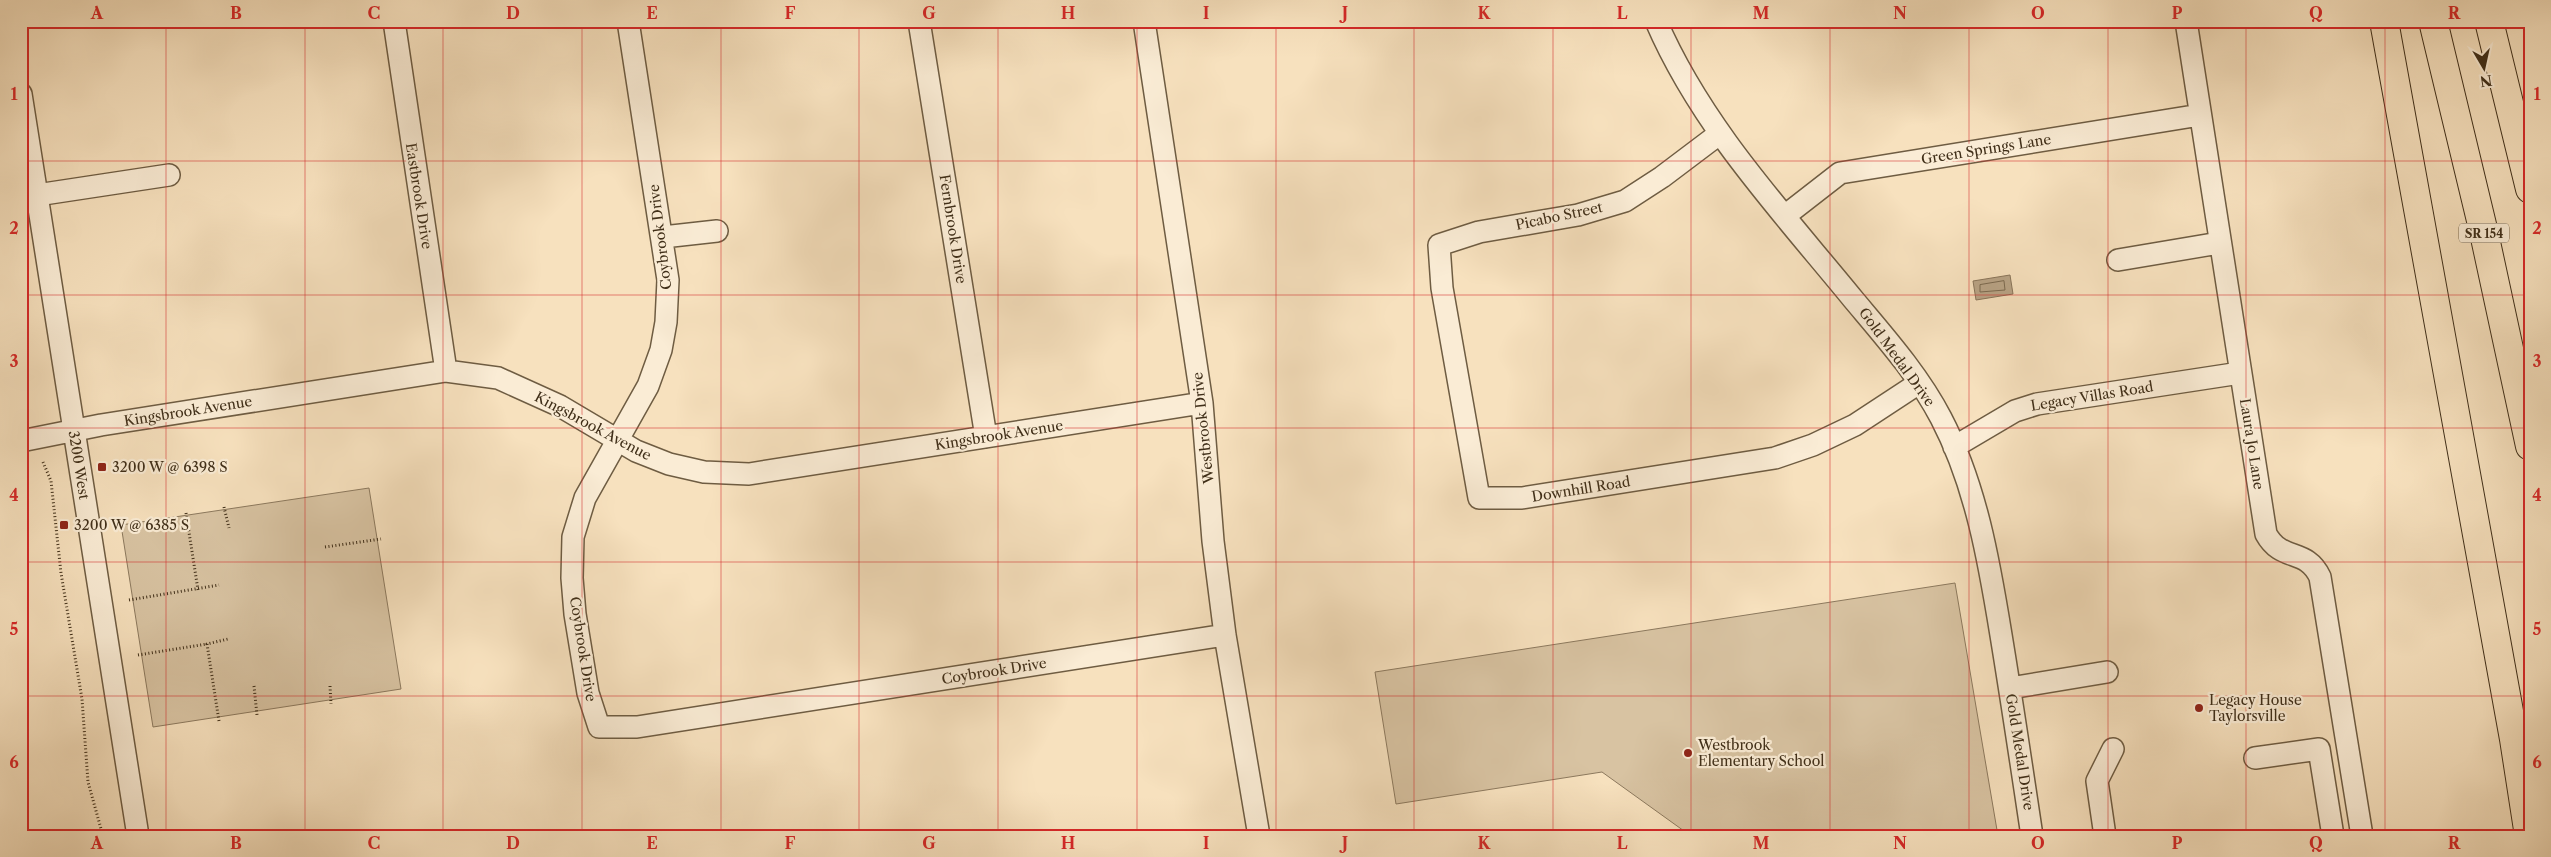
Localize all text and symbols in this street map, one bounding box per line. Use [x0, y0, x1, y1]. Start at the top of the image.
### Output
text: A [90, 3, 104, 23]
text: B [230, 3, 242, 23]
text: C [368, 3, 380, 23]
text: D [506, 3, 520, 23]
text: E [646, 3, 658, 23]
text: F [785, 3, 796, 23]
text: G [922, 3, 936, 23]
text: H [1061, 3, 1075, 23]
text: I [1203, 3, 1210, 23]
text: J [1339, 3, 1348, 23]
text: K [1478, 3, 1492, 23]
text: L [1616, 3, 1628, 23]
text: M [1753, 3, 1770, 23]
text: N [1893, 3, 1907, 23]
text: O [2031, 3, 2045, 23]
text: P [2172, 3, 2183, 23]
text: Q [2309, 3, 2323, 23]
text: R [2448, 3, 2461, 23]
north arrow [2458, 42, 2508, 92]
text: N [2479, 71, 2493, 91]
text: 1 [10, 84, 18, 104]
text: 1 [2533, 84, 2541, 104]
street label: Green Springs Lane [1920, 130, 2052, 168]
street label: Eastbrook Drive [402, 142, 436, 251]
street label: Fernbrook Drive [935, 173, 971, 285]
street label: Coybrook Drive [645, 183, 675, 291]
street label: Picabo Street [1514, 198, 1604, 234]
text: 2 [9, 218, 19, 238]
text: 2 [2532, 218, 2542, 238]
road number: SR 154 [2459, 224, 2509, 242]
street label: Gold Medal Drive [1855, 304, 1939, 410]
text: 3 [9, 351, 19, 371]
text: 3 [2532, 351, 2542, 371]
street label: Westbrook Drive [1188, 371, 1218, 486]
street label: Legacy Villas Road [2029, 377, 2155, 415]
street label: Kingsbrook Avenue [532, 388, 655, 464]
street label: Kingsbrook Avenue [123, 392, 253, 430]
street label: Laura Jo Lane [2236, 397, 2268, 491]
street label: Kingsbrook Avenue [934, 416, 1064, 454]
street label: 3200 West [65, 429, 93, 501]
place label: 3200 W @ 6398 S [112, 458, 228, 476]
marker: 3200 W @ 6398 S [96, 461, 108, 473]
street label: Downhill Road [1530, 472, 1632, 506]
text: 4 [9, 485, 19, 505]
text: 4 [2532, 485, 2542, 505]
place label: 3200 W @ 6385 S [74, 516, 189, 534]
marker: 3200 W @ 6385 S [58, 519, 70, 531]
street label: Coybrook Drive [566, 595, 600, 703]
text: 5 [10, 619, 19, 639]
text: 5 [2533, 619, 2542, 639]
street label: Coybrook Drive [940, 654, 1048, 688]
place label: Legacy House Taylorsville [2209, 691, 2302, 725]
street label: Gold Medal Drive [2002, 692, 2038, 812]
marker: Legacy House Taylorsville [2193, 702, 2205, 714]
place label: Westbrook Elementary School [1697, 736, 1824, 770]
marker: Westbrook Elementary School [1682, 747, 1694, 759]
text: 6 [9, 752, 19, 772]
text: 6 [2532, 752, 2542, 772]
text: A [90, 833, 104, 853]
text: B [230, 833, 242, 853]
text: C [368, 833, 380, 853]
text: D [506, 833, 520, 853]
text: E [646, 833, 658, 853]
text: F [785, 833, 796, 853]
text: G [922, 833, 936, 853]
text: H [1061, 833, 1075, 853]
text: I [1203, 833, 1210, 853]
text: J [1339, 833, 1348, 853]
text: K [1478, 833, 1492, 853]
text: L [1616, 833, 1628, 853]
text: M [1753, 833, 1770, 853]
text: N [1893, 833, 1907, 853]
text: O [2031, 833, 2045, 853]
text: P [2172, 833, 2183, 853]
text: Q [2309, 833, 2323, 853]
text: R [2448, 833, 2461, 853]

